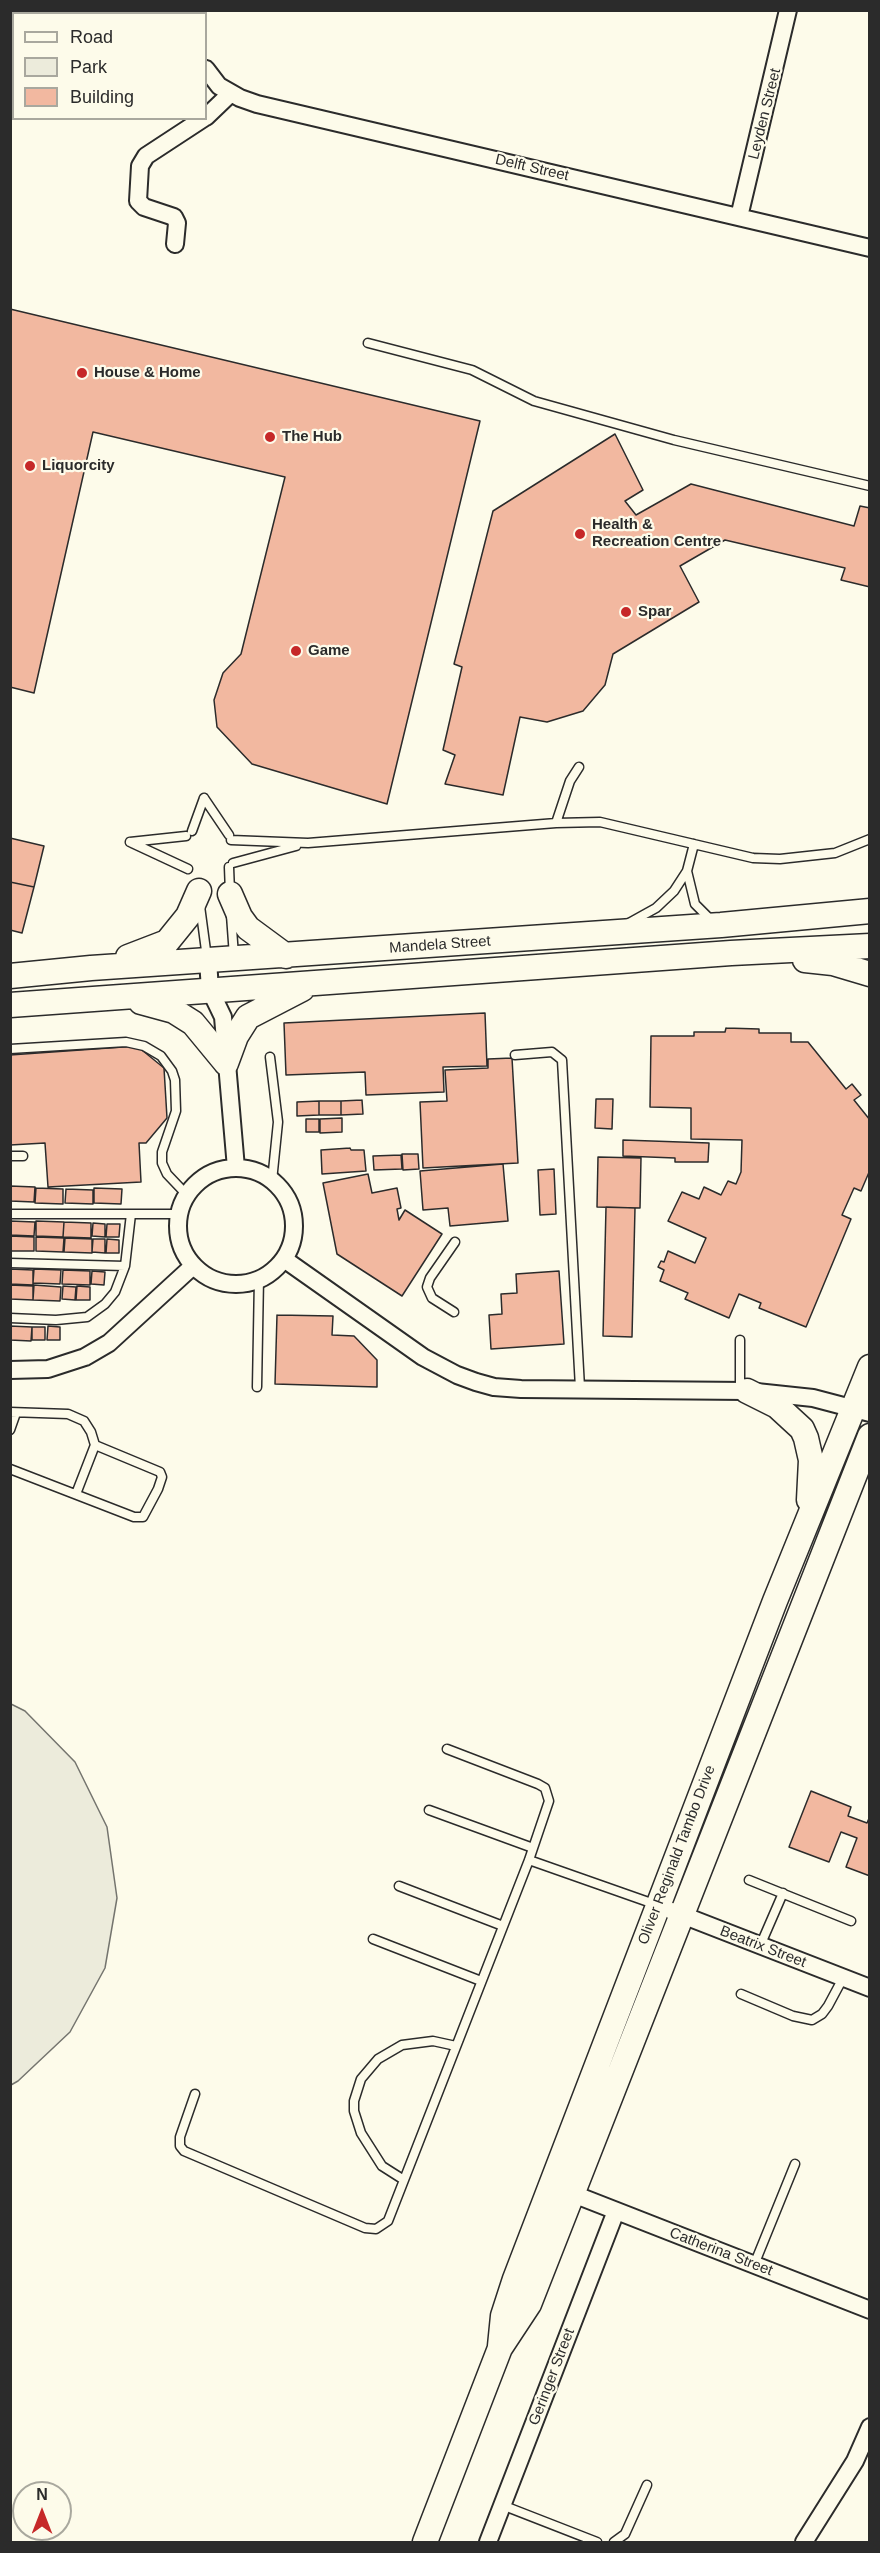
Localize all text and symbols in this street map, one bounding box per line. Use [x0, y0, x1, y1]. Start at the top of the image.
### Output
legend [12, 12, 207, 120]
text: Road [70, 27, 113, 47]
text: Park [70, 57, 107, 77]
street label: Leyden Street [745, 67, 785, 161]
text: Building [70, 87, 134, 107]
street label: Delft Street [493, 151, 571, 185]
place label: House & Home [94, 364, 201, 382]
marker: House & Home [75, 366, 89, 380]
place label: The Hub [282, 428, 342, 446]
marker: The Hub [263, 430, 277, 444]
place label: Liquorcity [42, 457, 115, 475]
marker: Liquorcity [23, 459, 37, 473]
place label: Health & Recreation Centre [592, 516, 721, 551]
marker: Health & Recreation Centre [573, 527, 587, 541]
place label: Spar [638, 603, 671, 621]
marker: Spar [619, 605, 633, 619]
place label: Game [308, 642, 350, 660]
marker: Game [289, 644, 303, 658]
street label: Mandela Street [389, 932, 491, 958]
street label: Oliver Reginald Tambo Drive [634, 1763, 720, 1947]
street label: Beatrix Street [717, 1922, 809, 1972]
street label: Catherina Street [667, 2224, 775, 2280]
street label: Geringer Street [525, 2326, 579, 2428]
north arrow [12, 2481, 72, 2541]
text: N [36, 2486, 48, 2503]

